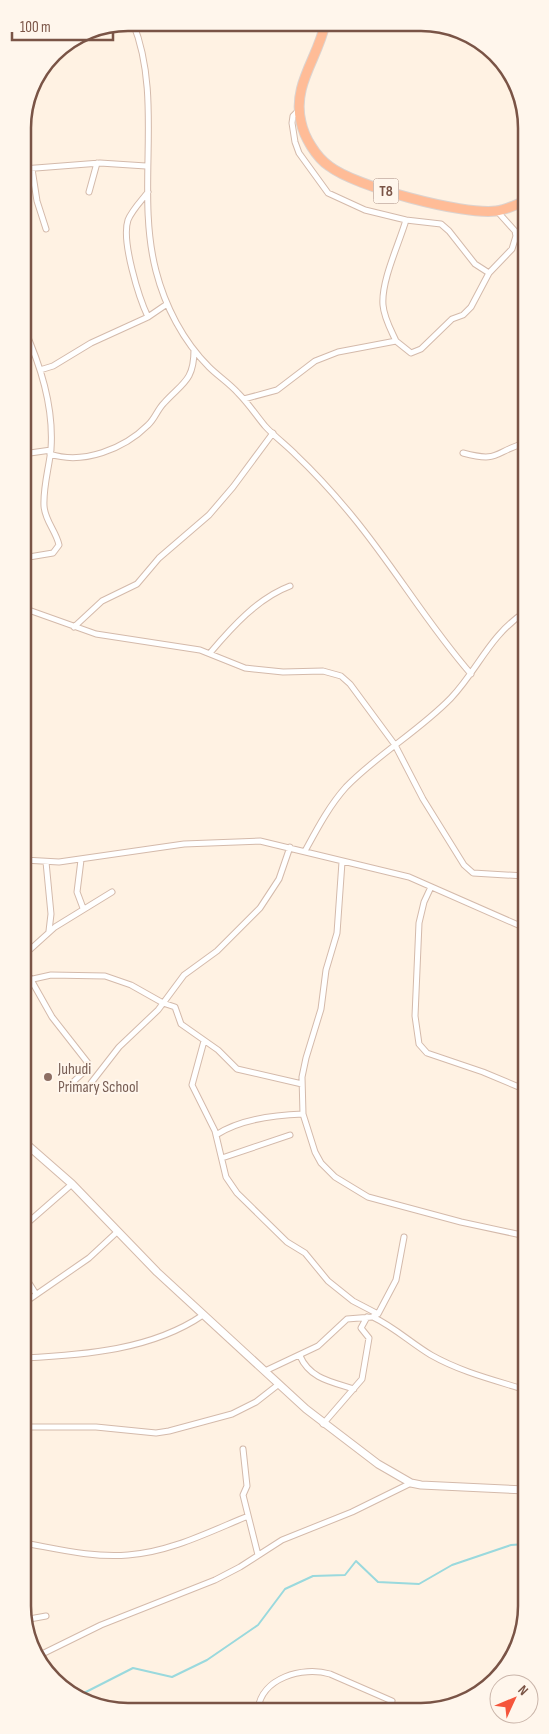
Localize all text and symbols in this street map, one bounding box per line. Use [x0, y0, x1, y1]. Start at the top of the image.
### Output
scale bar [12, 10, 114, 42]
text: 100 m [20, 18, 51, 37]
road number: T8 [374, 178, 398, 204]
place label: Juhudi Primary School [57, 1060, 139, 1097]
marker: Juhudi Primary School [42, 1071, 54, 1083]
north arrow [489, 1674, 539, 1724]
text: N [514, 1682, 532, 1699]

